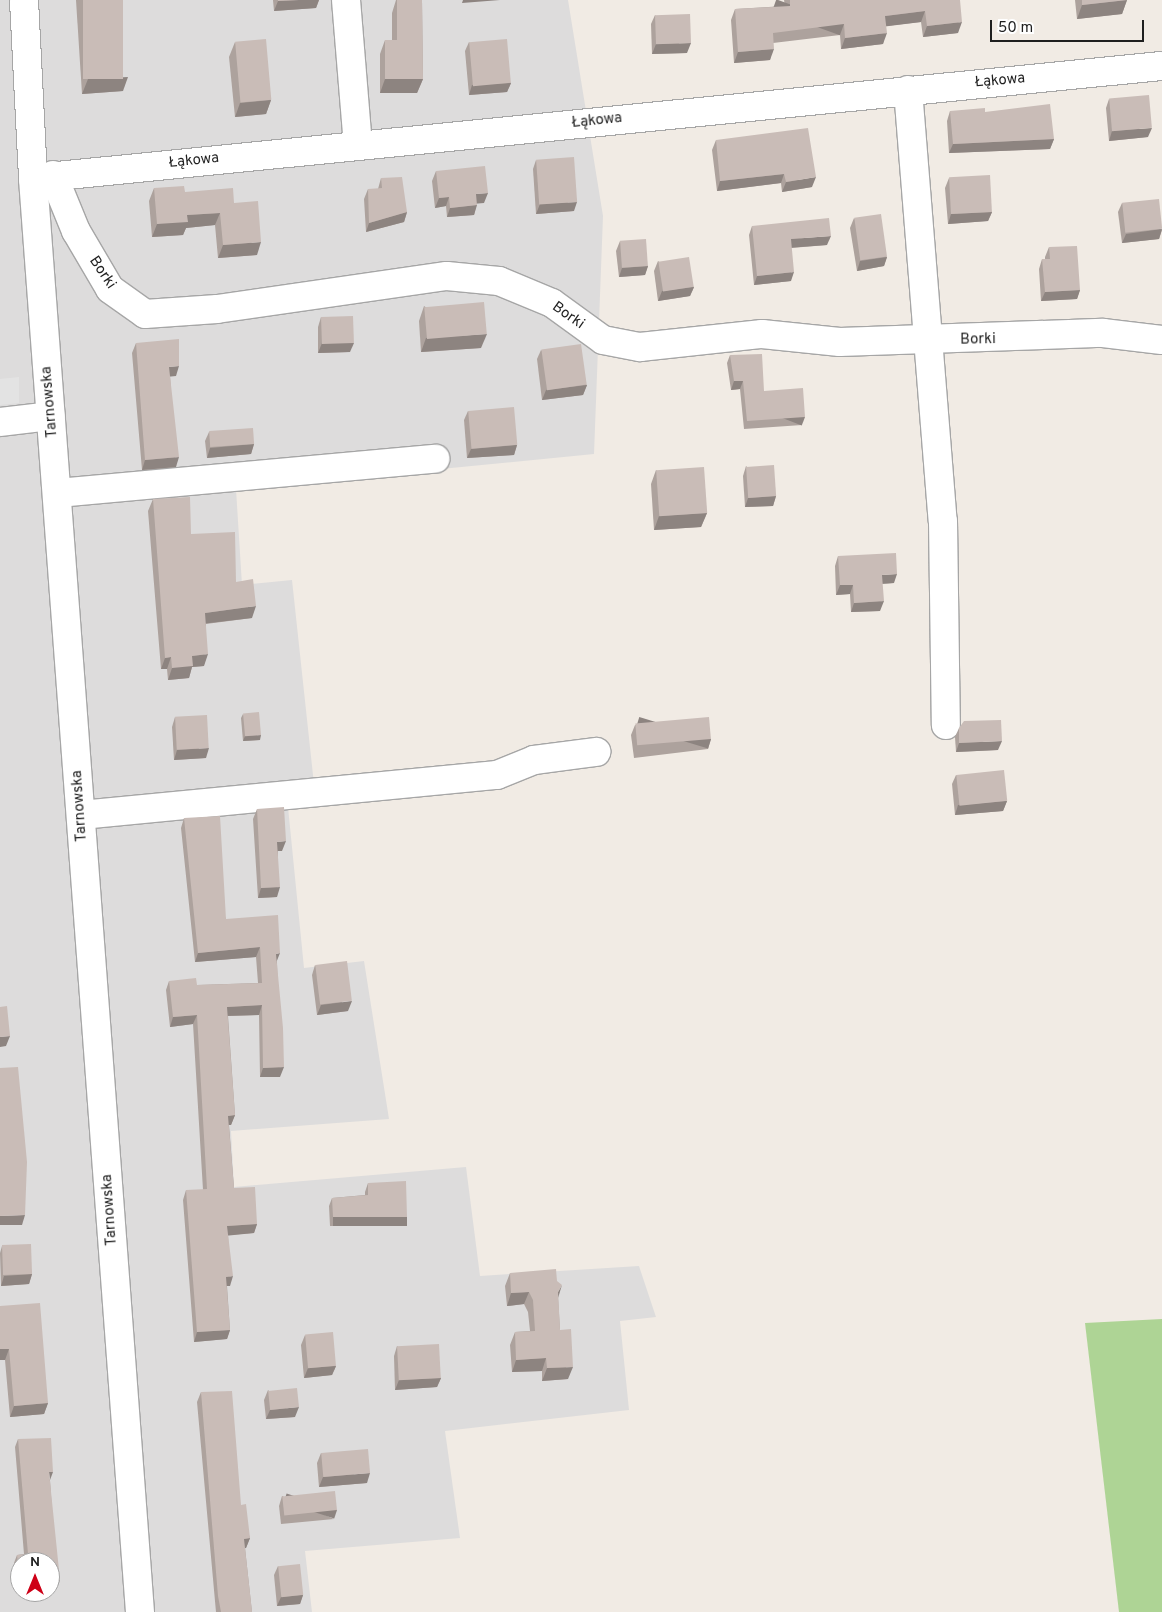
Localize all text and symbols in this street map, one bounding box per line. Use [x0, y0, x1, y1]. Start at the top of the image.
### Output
scale bar [992, 10, 1146, 42]
text: 50 m [998, 19, 1033, 38]
street label: Łąkowa [974, 70, 1026, 92]
street label: Łąkowa [571, 109, 623, 133]
street label: Łąkowa [168, 149, 220, 173]
street label: Borki [85, 253, 119, 293]
street label: Borki [548, 298, 588, 334]
street label: Borki [960, 331, 996, 349]
street label: Tarnowska [38, 366, 62, 438]
street label: Tarnowska [69, 770, 91, 842]
street label: Tarnowska [99, 1174, 121, 1246]
north arrow [10, 1552, 60, 1602]
text: N [30, 1554, 40, 1571]

